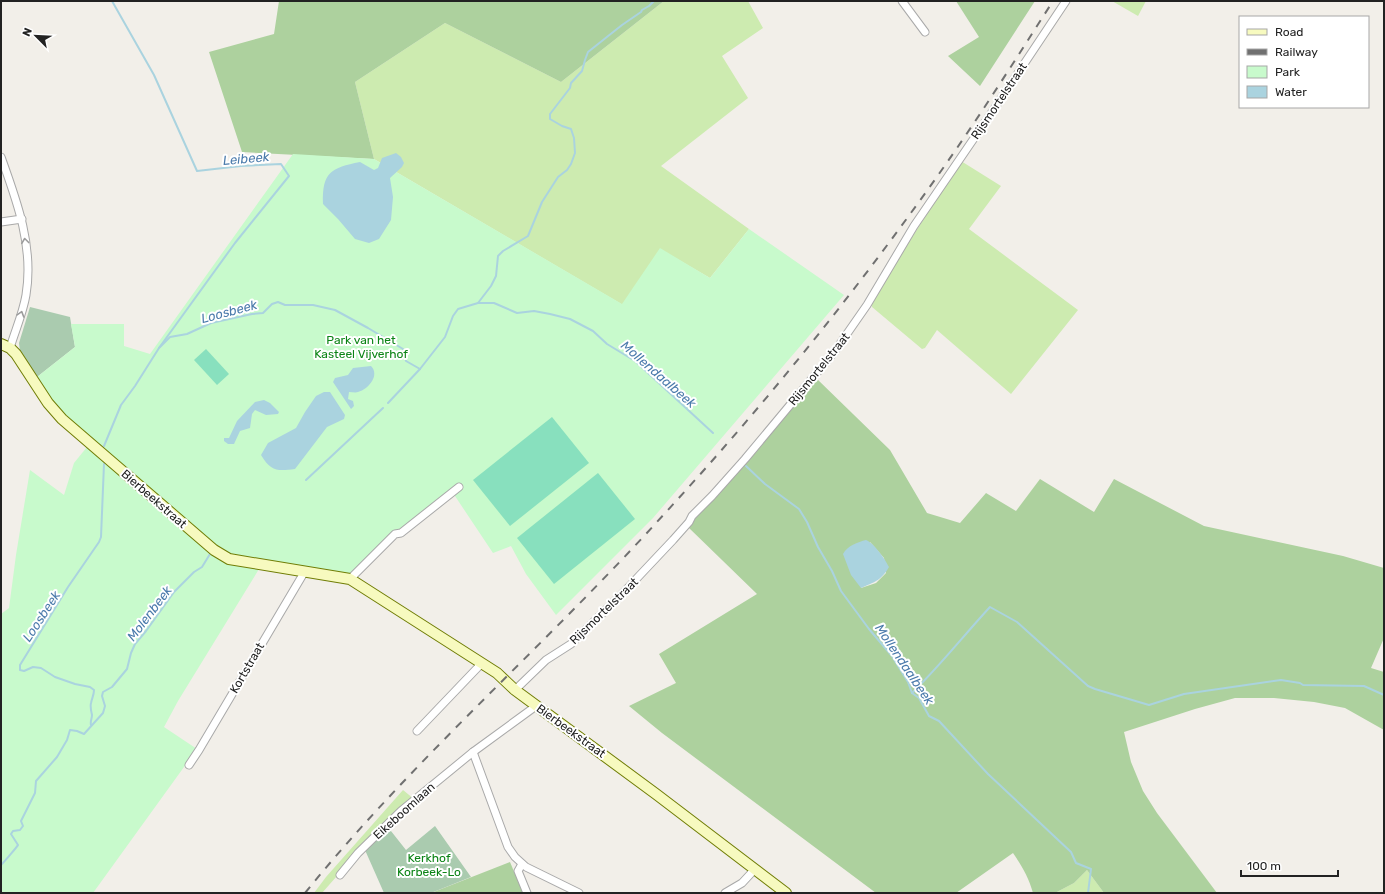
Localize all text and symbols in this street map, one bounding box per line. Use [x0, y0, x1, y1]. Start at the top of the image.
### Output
north arrow [16, 16, 56, 56]
legend [1239, 16, 1369, 108]
text: Road [1275, 25, 1303, 39]
text: N [20, 26, 35, 38]
text: Railway [1275, 45, 1318, 59]
street label: Rijsmortelstraat [968, 60, 1030, 142]
text: Park [1275, 65, 1301, 79]
text: Water [1275, 85, 1307, 99]
water label: Leibeek [222, 149, 270, 168]
one-way arrow [21, 238, 30, 244]
water label: Loosbeek [199, 297, 259, 326]
one-way arrow [16, 311, 24, 318]
street label: Rijsmortelstraat [785, 330, 853, 408]
park label: Park van het Kasteel Vijverhof [314, 333, 408, 361]
water label: Mollendaalbeek [618, 338, 699, 411]
street label: Bierbeekstraat [118, 467, 190, 531]
street label: Rijsmortelstraat [567, 575, 641, 647]
water label: Molenbeek [124, 583, 175, 644]
water label: Loosbeek [19, 588, 64, 644]
water label: Mollendaalbeek [872, 621, 937, 708]
street label: Kortstraat [227, 640, 267, 696]
street label: Bierbeekstraat [534, 701, 609, 761]
street label: Eikeboomlaan [370, 780, 438, 842]
park label: Kerkhof Korbeek-Lo [397, 851, 461, 879]
scale bar [1241, 852, 1338, 878]
text: 100 m [1247, 859, 1281, 873]

